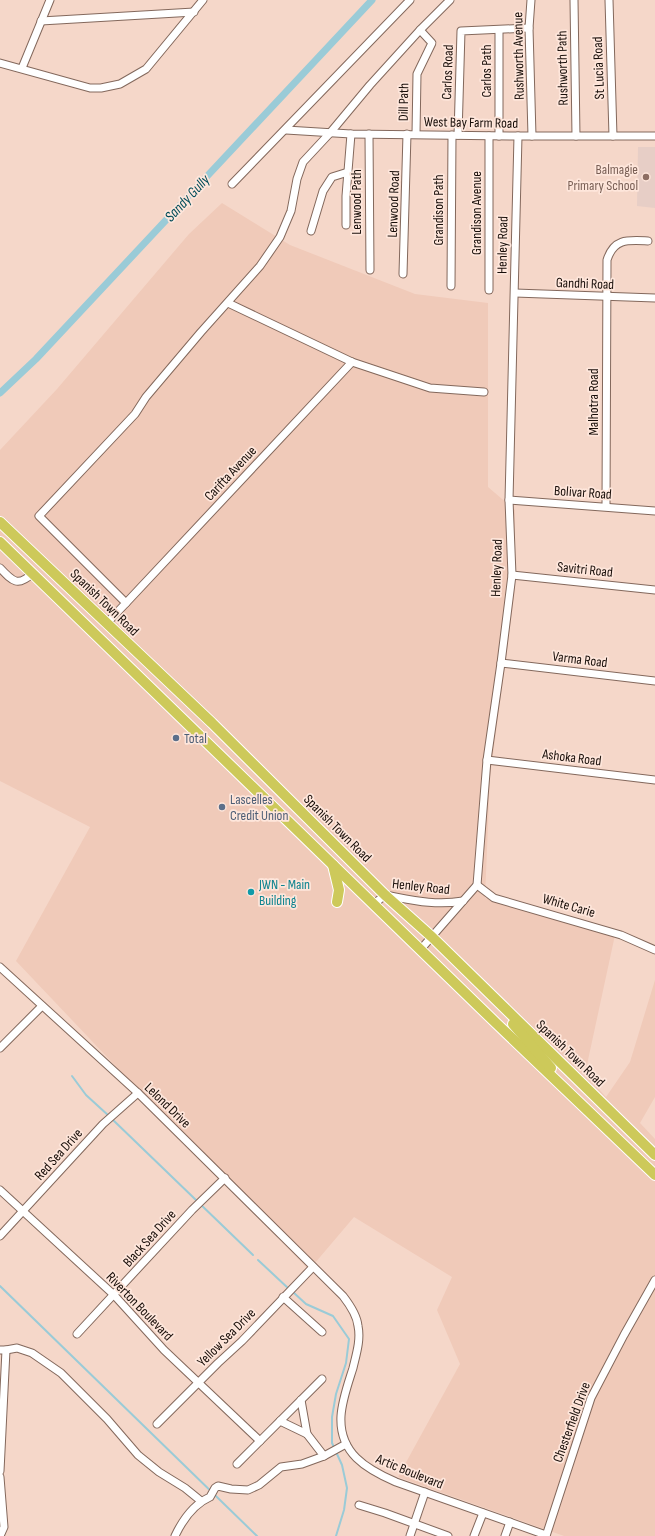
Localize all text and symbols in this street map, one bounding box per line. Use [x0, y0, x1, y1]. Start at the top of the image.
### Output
street label: Rushworth Avenue [509, 12, 528, 100]
street label: Rushworth Path [553, 30, 572, 106]
street label: St Lucia Road [589, 36, 608, 100]
street label: Carlos Road [438, 44, 457, 100]
street label: Carlos Path [478, 44, 495, 98]
street label: Dill Path [395, 83, 412, 121]
street label: West Bay Farm Road [424, 113, 518, 132]
place label: Balmagie Primary School [568, 161, 638, 194]
street label: Lenwood Path [348, 169, 365, 235]
water label: Sandy Gully [161, 170, 215, 226]
street label: Lenwood Road [384, 170, 403, 238]
street label: Grandison Avenue [468, 171, 485, 255]
marker: Balmagie Primary School [641, 172, 651, 182]
street label: Grandison Path [430, 174, 447, 246]
street label: Henley Road [493, 216, 512, 274]
street label: Gandhi Road [556, 274, 615, 293]
street label: Malhotra Road [585, 368, 602, 436]
street label: Carifta Avenue [201, 442, 260, 504]
street label: Bolivar Road [554, 482, 612, 503]
street label: Henley Road [487, 539, 506, 597]
street label: Savitri Road [556, 558, 614, 581]
street label: Spanish Town Road [67, 565, 143, 639]
street label: Varma Road [552, 648, 609, 671]
place label: Total [184, 730, 207, 747]
marker: Total [171, 733, 181, 743]
street label: Ashoka Road [541, 745, 602, 770]
place label: Lascelles Credit Union [230, 791, 288, 824]
street label: Spanish Town Road [300, 791, 375, 866]
marker: Lascelles Credit Union [217, 802, 227, 812]
street label: Henley Road [391, 875, 451, 898]
place label: JWN - Main Building [258, 876, 310, 909]
marker: JWN - Main Building [246, 887, 256, 897]
street label: White Carie [541, 890, 597, 921]
street label: Spanish Town Road [533, 1016, 609, 1090]
street label: Lelond Drive [141, 1079, 194, 1131]
street label: Red Sea Drive [31, 1125, 86, 1184]
street label: Black Sea Drive [119, 1206, 179, 1270]
street label: Riverton Boulevard [103, 1269, 177, 1344]
street label: Yellow Sea Drive [194, 1305, 259, 1370]
street label: Chesterfield Drive [549, 1380, 594, 1465]
street label: Artic Boulevard [373, 1450, 446, 1493]

